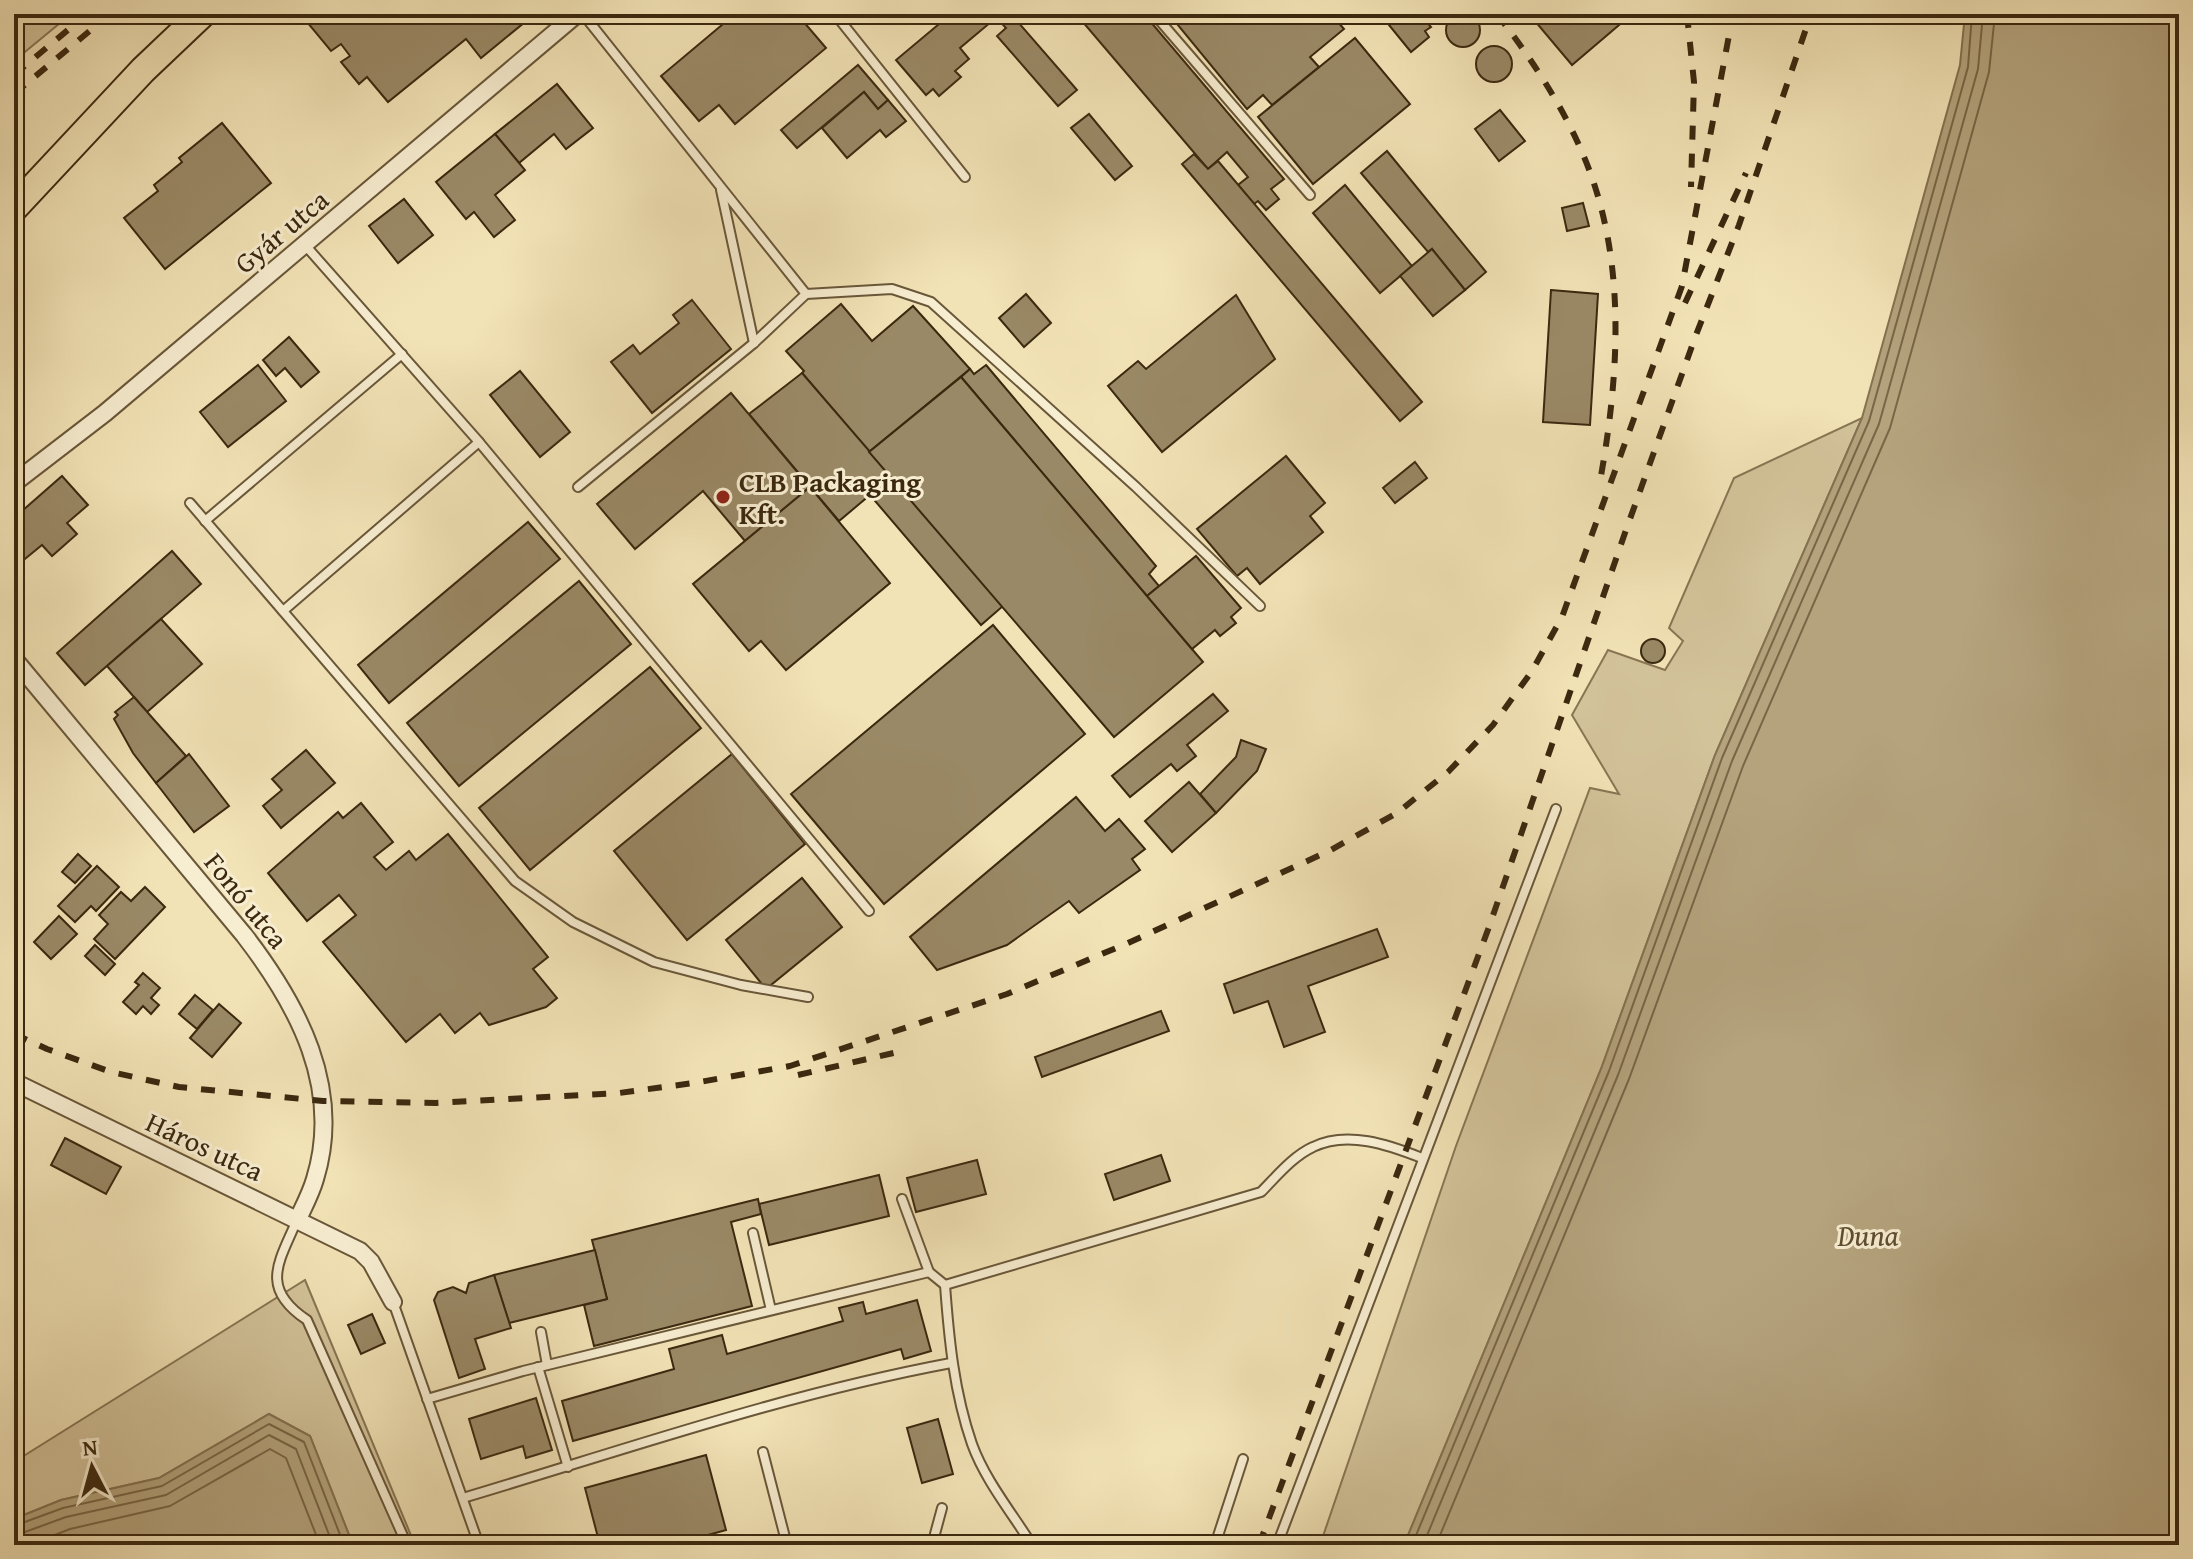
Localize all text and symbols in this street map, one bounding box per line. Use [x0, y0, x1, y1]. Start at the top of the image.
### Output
street label: Gyár utca [225, 179, 338, 283]
place label: CLB Packaging Kft. [739, 461, 921, 534]
marker: CLB Packaging Kft. [714, 488, 732, 506]
street label: Fonó utca [195, 843, 299, 958]
street label: Háros utca [140, 1101, 271, 1191]
water label: Duna [1836, 1213, 1899, 1257]
north arrow [52, 1427, 132, 1507]
text: N [81, 1430, 99, 1464]

